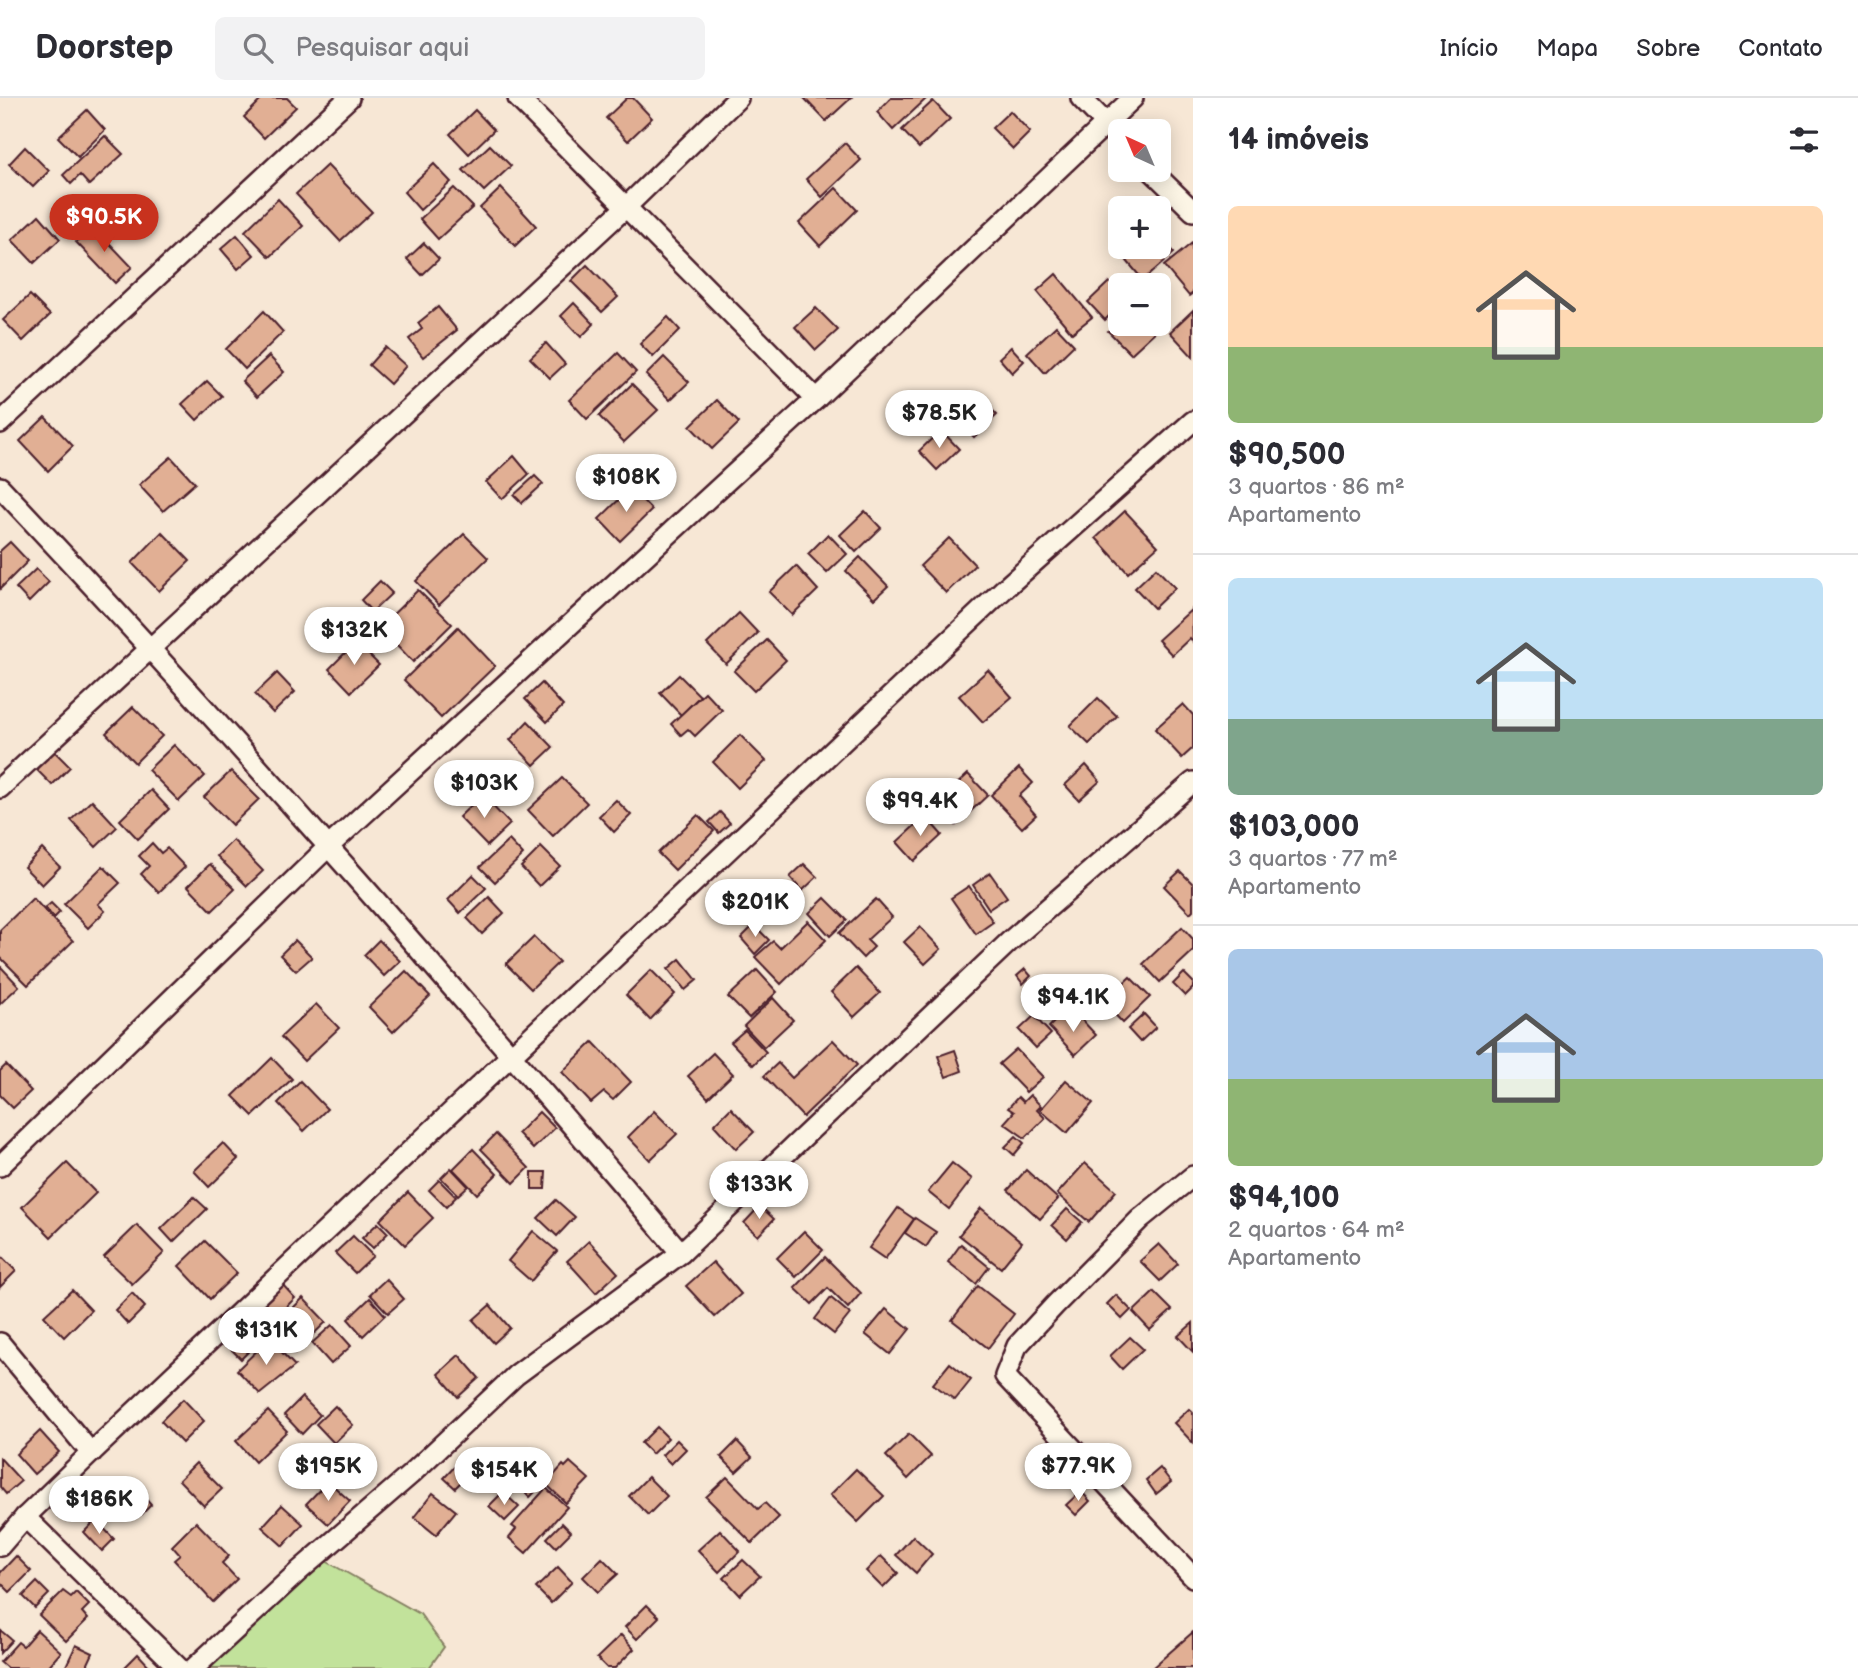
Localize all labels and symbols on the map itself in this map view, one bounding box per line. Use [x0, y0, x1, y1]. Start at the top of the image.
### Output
north arrow [1108, 119, 1171, 182]
pin: $90.5K [47, 194, 161, 254]
pin: $78.5K [882, 390, 996, 450]
pin: $108K [577, 454, 675, 514]
pin: $132K [305, 608, 403, 667]
pin: $103K [435, 760, 533, 820]
pin: $99.4K [863, 778, 977, 838]
pin: $201K [706, 880, 804, 939]
pin: $94.1K [1016, 974, 1130, 1034]
pin: $133K [710, 1162, 808, 1221]
pin: $131K [217, 1308, 315, 1367]
pin: $195K [279, 1444, 377, 1503]
pin: $77.9K [1021, 1444, 1135, 1503]
pin: $154K [455, 1448, 553, 1507]
pin: $186K [50, 1476, 148, 1536]

